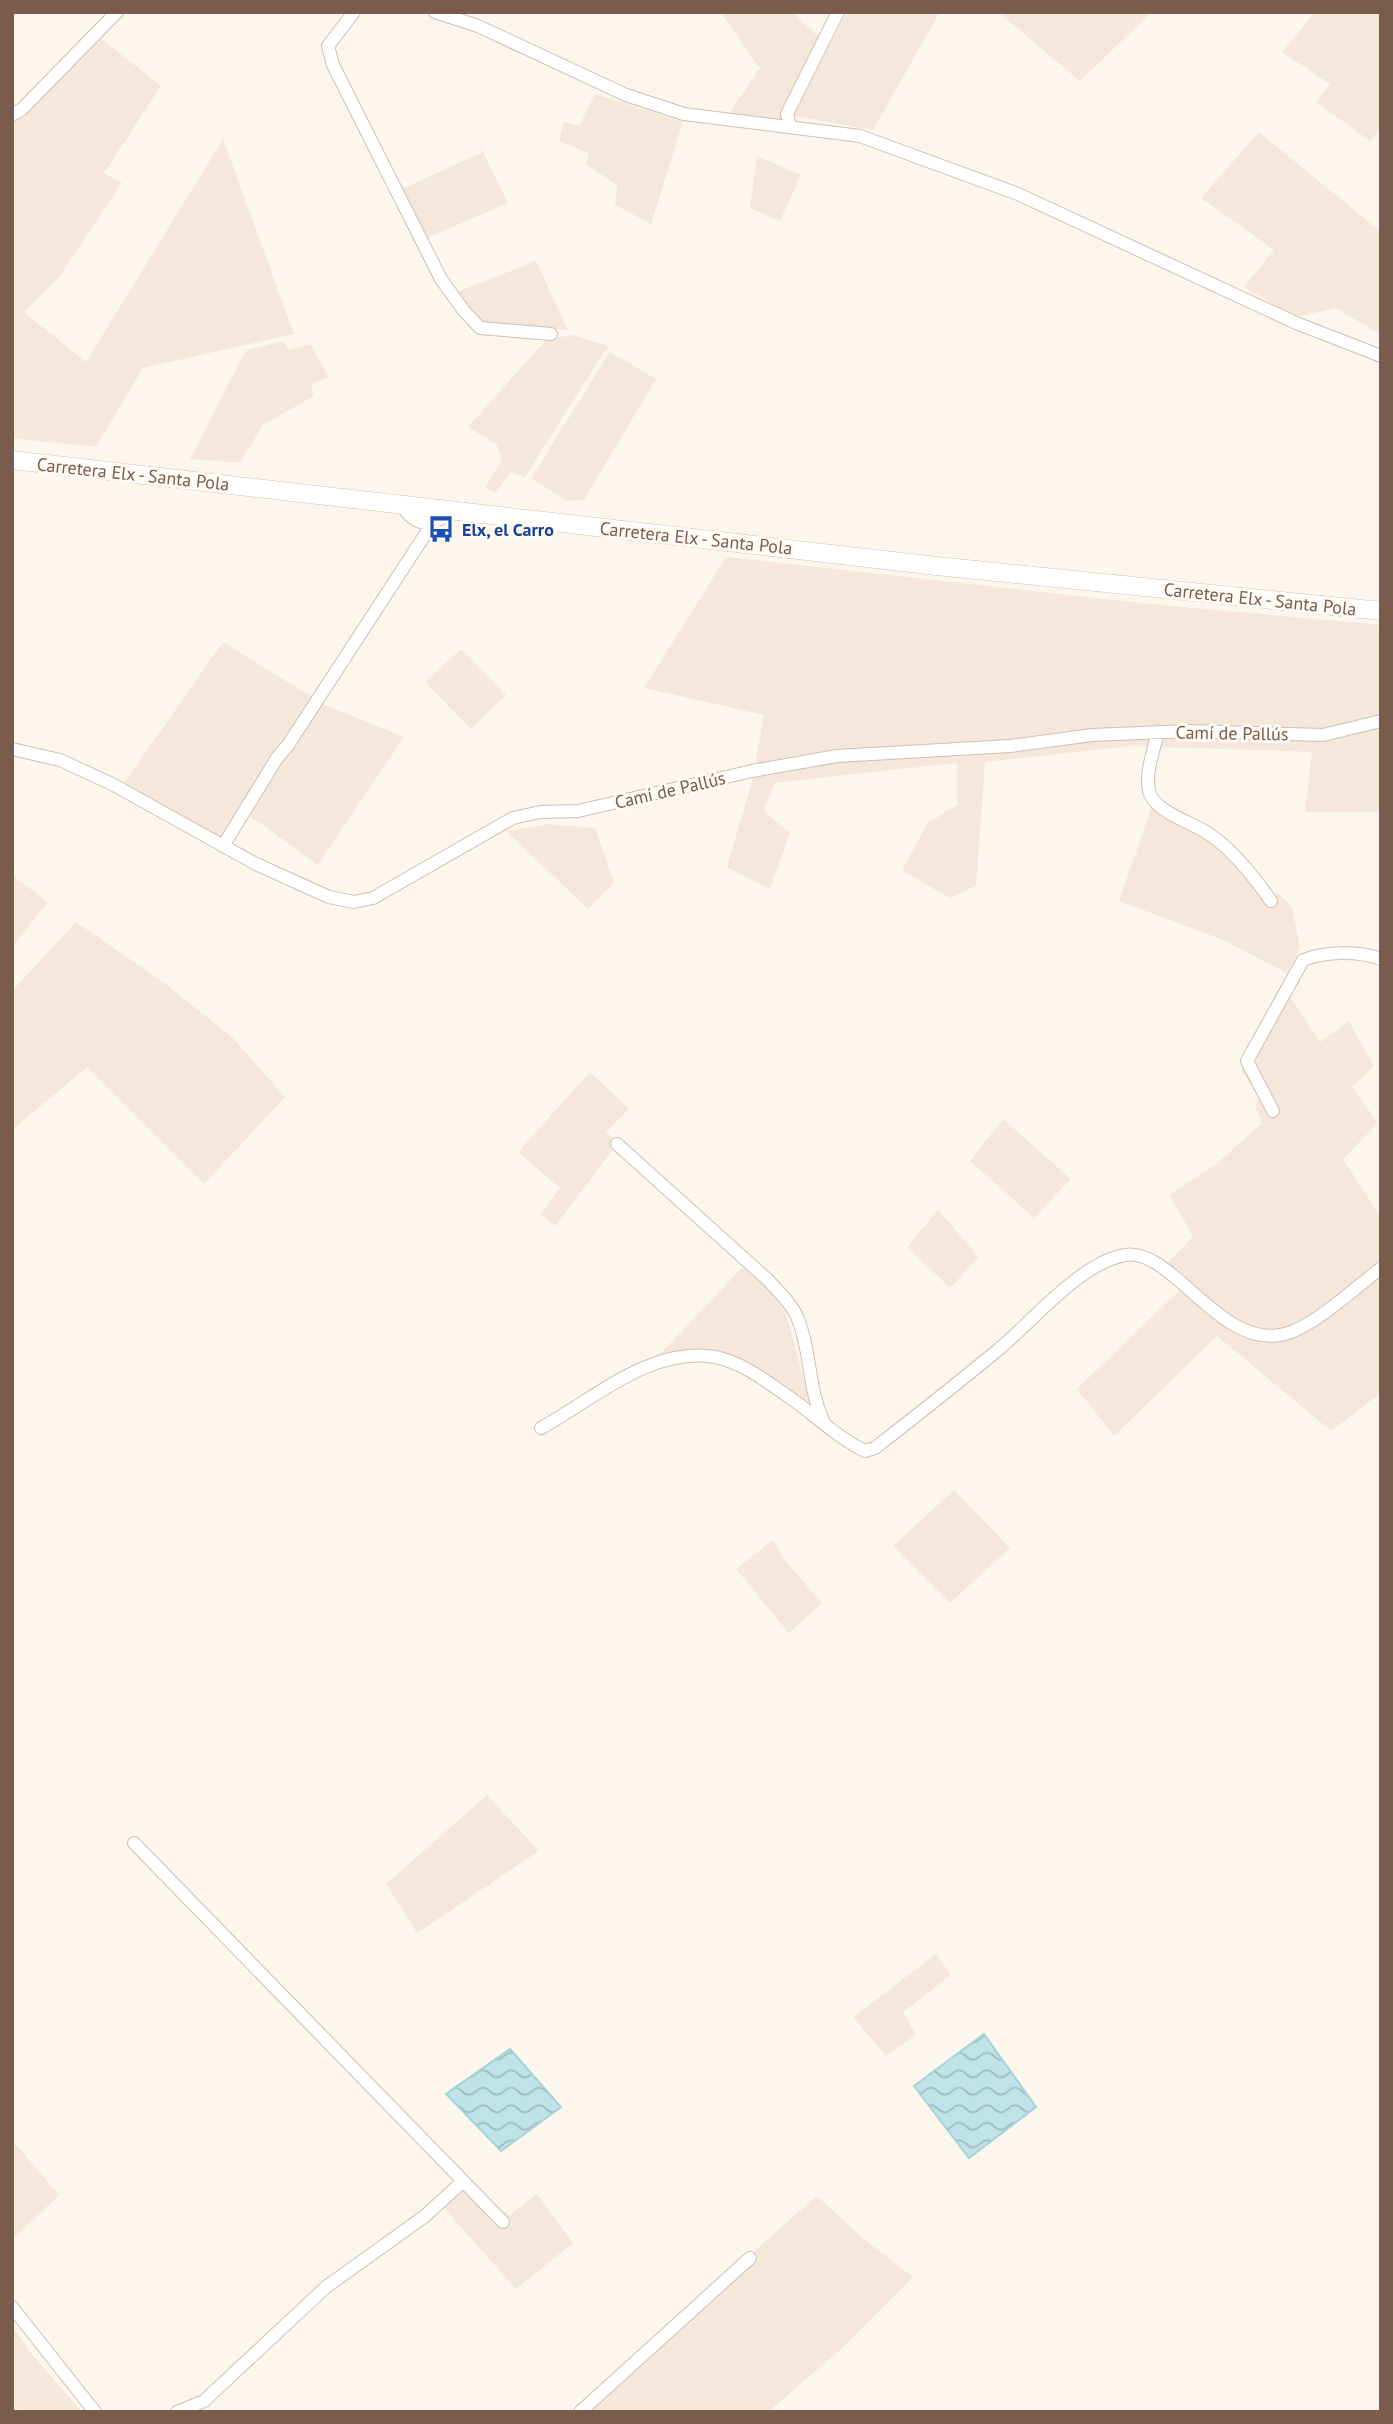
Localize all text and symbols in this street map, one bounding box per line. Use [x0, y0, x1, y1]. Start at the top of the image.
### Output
street label: Carretera Elx - Santa Pola [36, 452, 230, 496]
bus stop icon: Elx, el Carro [426, 514, 456, 544]
street label: Carretera Elx - Santa Pola [599, 516, 793, 560]
place label: Elx, el Carro [462, 518, 554, 541]
street label: Carretera Elx - Santa Pola [1163, 577, 1357, 621]
street label: Camí de Pallús [1175, 721, 1289, 745]
street label: Camí de Pallús [612, 766, 728, 814]

